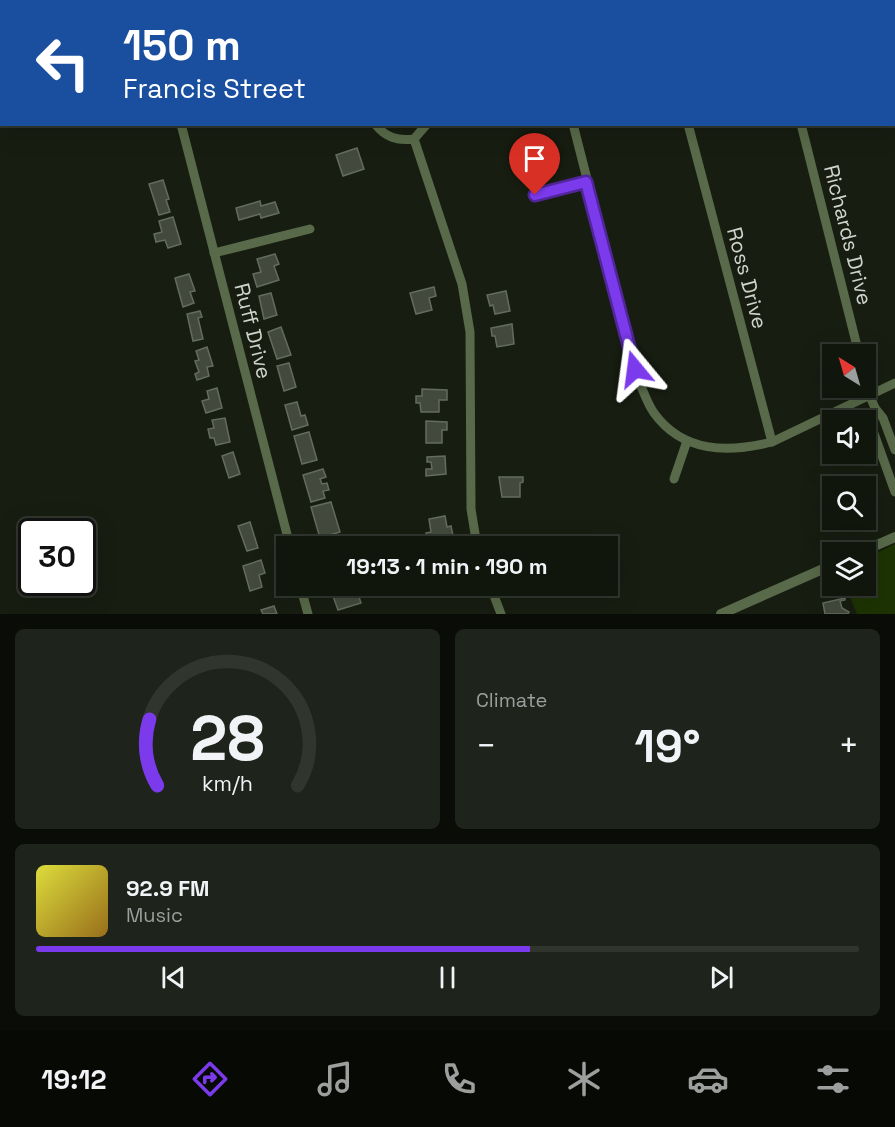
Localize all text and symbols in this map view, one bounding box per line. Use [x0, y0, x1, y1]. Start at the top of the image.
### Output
text: 150 m [123, 19, 241, 72]
icon: left [24, 24, 102, 102]
text: Francis Street [123, 71, 306, 106]
pin [509, 133, 560, 195]
icon: arrive [518, 142, 551, 175]
street label: Richards Drive [818, 162, 879, 308]
street label: Ross Drive [721, 224, 774, 332]
street label: Ruff Drive [229, 280, 278, 382]
position arrow [603, 337, 667, 401]
north arrow [822, 344, 876, 398]
map controls [822, 344, 876, 596]
button: sound [822, 410, 876, 464]
button: search [822, 476, 876, 530]
speed limit sign: 30 [18, 518, 96, 596]
button: layers [822, 542, 876, 596]
text: 19:13 · 1 min · 190 m [346, 552, 548, 580]
text: Climate [476, 687, 547, 713]
text: 28 [190, 699, 265, 778]
text: 19° [635, 718, 700, 775]
text: − [476, 725, 496, 767]
text: + [839, 725, 859, 767]
text: km/h [202, 770, 253, 797]
text: 92.9 FM [126, 874, 210, 902]
text: Music [126, 902, 183, 928]
icon: previous [157, 961, 190, 994]
icon: pause [431, 961, 464, 994]
icon: next [705, 961, 738, 994]
icon: directions [189, 1058, 231, 1100]
icon: music [314, 1058, 356, 1100]
icon: phone [438, 1058, 480, 1100]
icon: climate [563, 1058, 605, 1100]
icon: car [687, 1058, 729, 1100]
icon: filters [812, 1058, 854, 1100]
text: 19:12 [41, 1062, 106, 1097]

